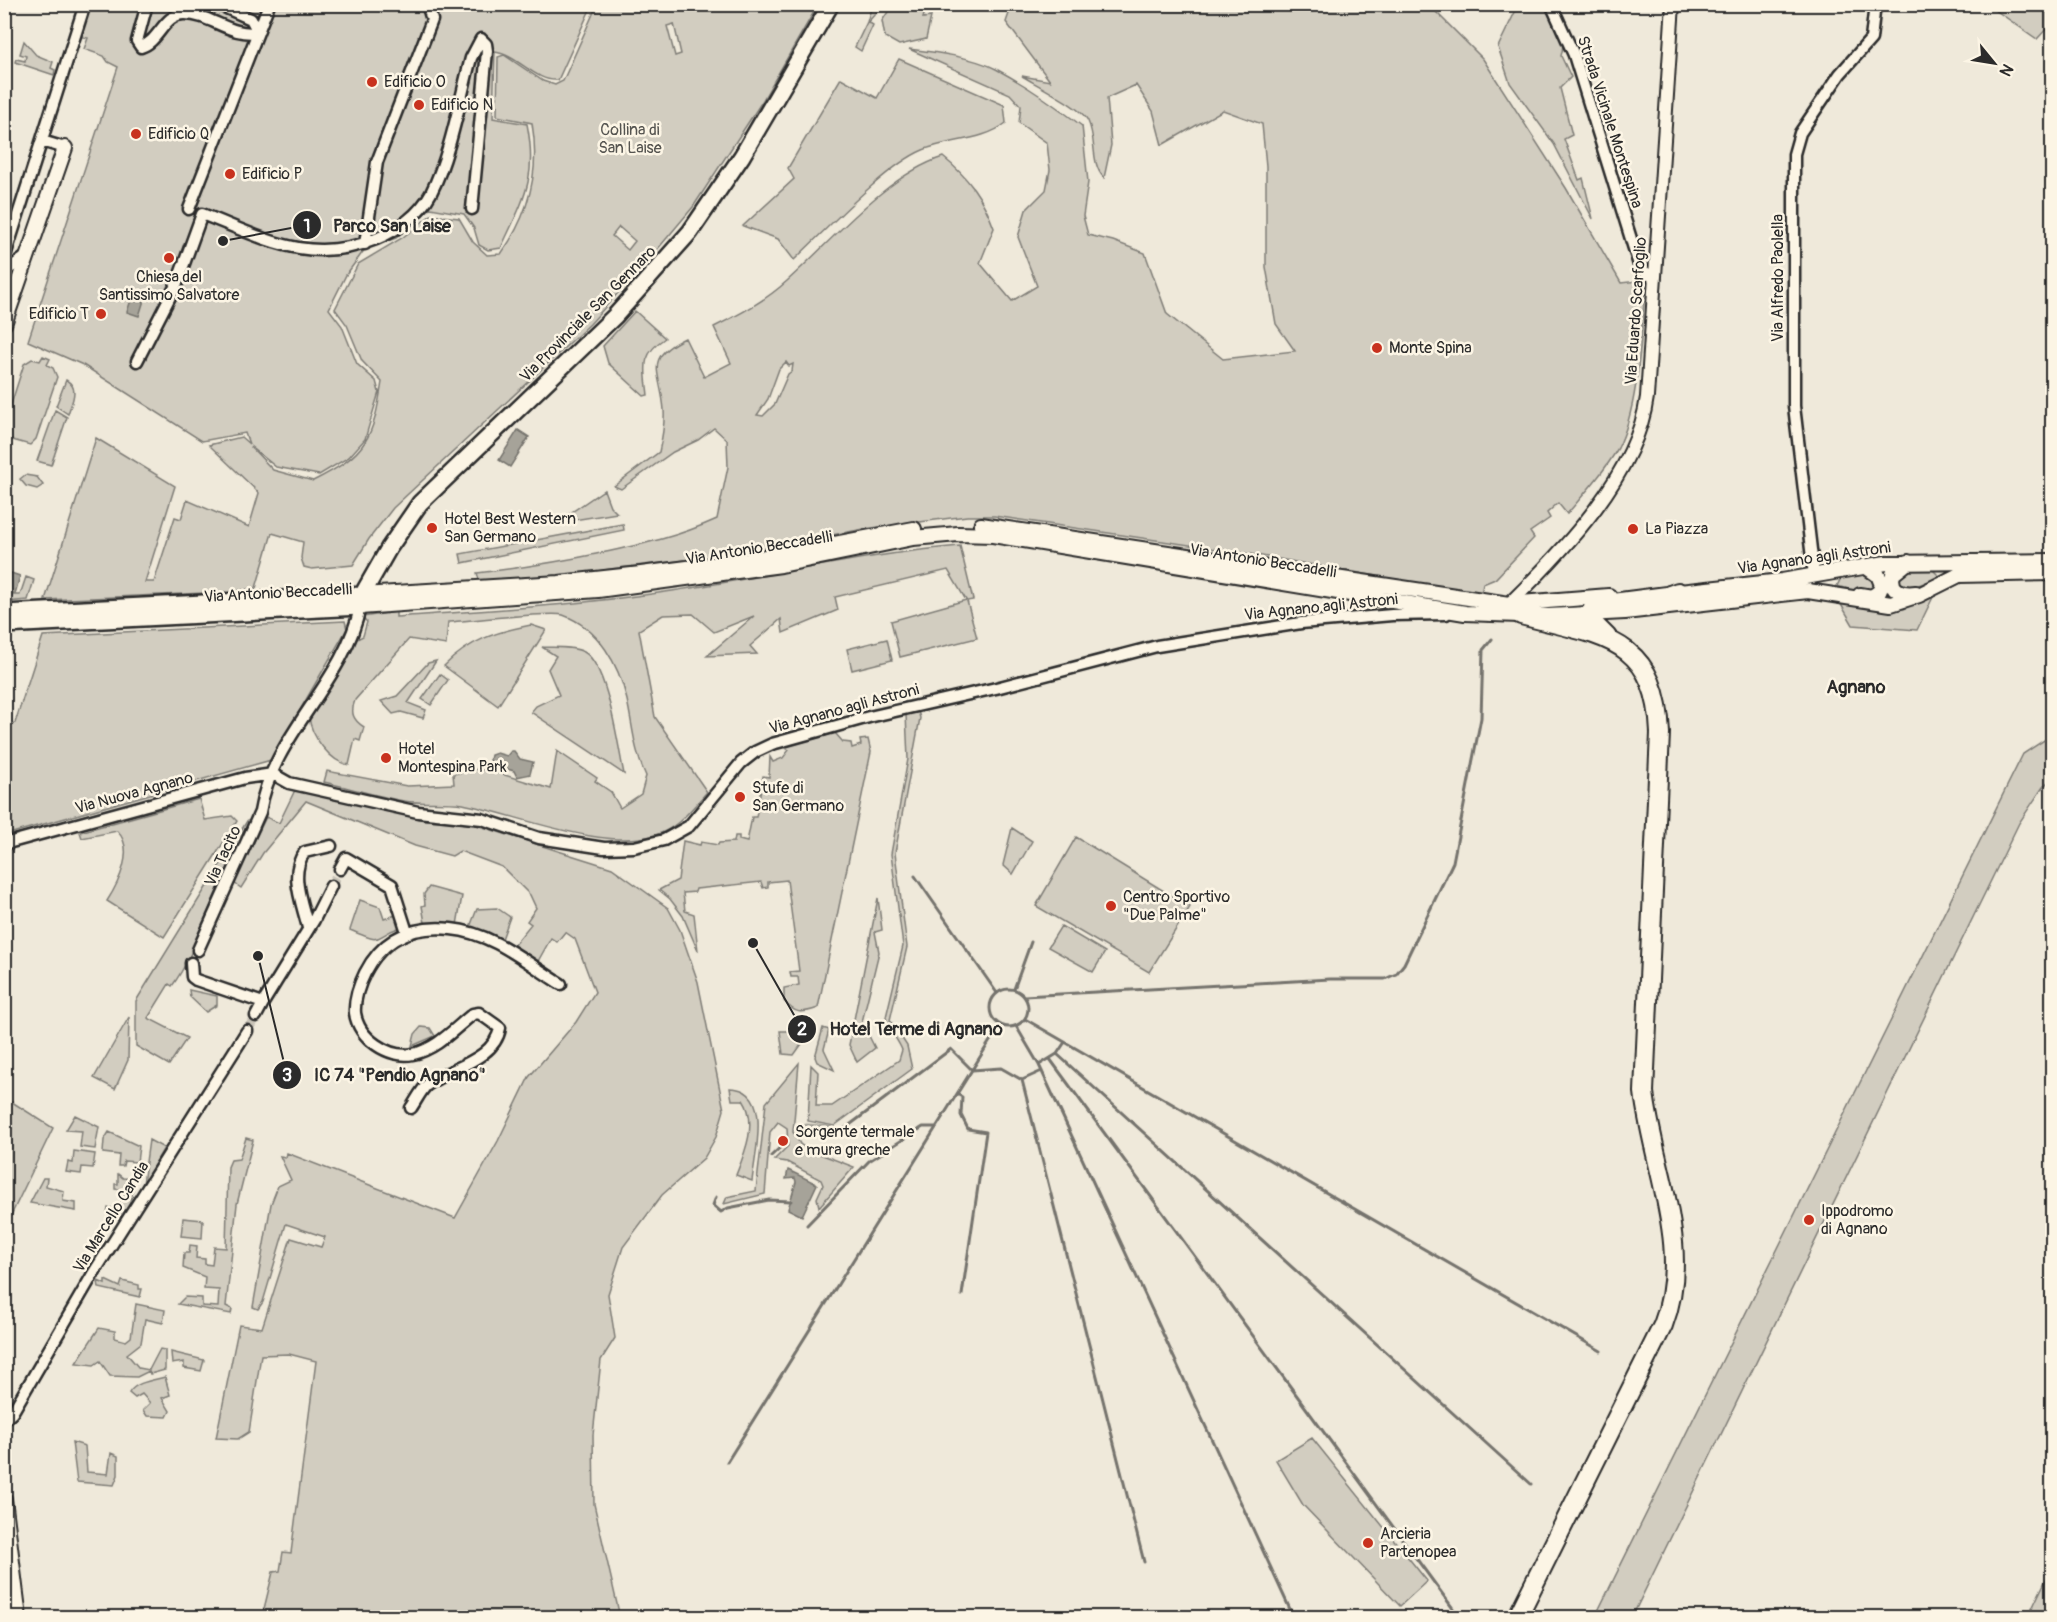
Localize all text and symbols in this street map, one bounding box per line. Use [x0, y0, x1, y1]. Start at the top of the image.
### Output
street label: Strada Vicinale Montespina [1573, 33, 1647, 211]
north arrow [1964, 33, 2024, 93]
text: N [1995, 60, 2017, 80]
place label: Edificio O [384, 72, 446, 92]
marker: Edificio O [365, 75, 379, 89]
place label: Edificio N [431, 95, 493, 115]
marker: Edificio N [412, 98, 426, 112]
park label: Collina di San Laise [598, 120, 662, 158]
place label: Edificio Q [148, 124, 209, 144]
marker: Edificio Q [129, 127, 143, 141]
place label: Edificio P [242, 164, 302, 184]
marker: Edificio P [223, 167, 237, 181]
callout: Parco San Laise [292, 207, 463, 243]
street label: Via Alfredo Paolella [1768, 214, 1788, 342]
text: 1 [303, 215, 311, 238]
text: Parco San Laise [333, 215, 452, 238]
street label: Via Eduardo Scarfoglio [1621, 236, 1651, 386]
street label: Via Provinciale San Gennaro [516, 241, 661, 386]
marker: Chiesa del Santissimo Salvatore [162, 251, 176, 265]
place label: Chiesa del Santissimo Salvatore [99, 267, 239, 305]
place label: Edificio T [29, 304, 89, 324]
marker: Edificio T [94, 307, 108, 321]
place label: Monte Spina [1389, 338, 1472, 358]
marker: Monte Spina [1370, 341, 1384, 355]
place label: Hotel Best Western San Germano [444, 509, 576, 547]
place label: La Piazza [1645, 519, 1708, 539]
marker: Hotel Best Western San Germano [425, 521, 439, 535]
marker: La Piazza [1626, 522, 1640, 536]
street label: Via Antonio Beccadelli [684, 526, 834, 569]
street label: Via Agnano agli Astroni [1736, 537, 1892, 579]
street label: Via Antonio Beccadelli [1188, 540, 1338, 583]
street label: Via Antonio Beccadelli [203, 579, 353, 607]
street label: Via Agnano agli Astroni [1243, 589, 1399, 625]
district label: Agnano [1827, 676, 1886, 699]
street label: Via Agnano agli Astroni [767, 679, 921, 739]
place label: Hotel Montespina Park [398, 739, 507, 777]
marker: Hotel Montespina Park [379, 751, 393, 765]
street label: Via Nuova Agnano [73, 768, 196, 818]
place label: Stufe di San Germano [752, 778, 845, 816]
marker: Stufe di San Germano [733, 790, 747, 804]
street label: Via Tacito [200, 822, 246, 890]
place label: Centro Sportivo "Due Palme" [1123, 887, 1230, 925]
marker: Centro Sportivo "Due Palme" [1104, 899, 1118, 913]
callout: Hotel Terme di Agnano [787, 1011, 1014, 1047]
text: 2 [797, 1018, 807, 1041]
text: Hotel Terme di Agnano [829, 1018, 1003, 1041]
callout: IC 74 "Pendio Agnano" [272, 1057, 498, 1093]
text: 3 [282, 1064, 292, 1087]
text: IC 74 "Pendio Agnano" [314, 1064, 486, 1087]
place label: Sorgente termale e mura greche [795, 1122, 914, 1160]
marker: Sorgente termale e mura greche [776, 1134, 790, 1148]
street label: Via Marcello Candia [69, 1158, 153, 1276]
place label: Ippodromo di Agnano [1821, 1201, 1894, 1239]
marker: Ippodromo di Agnano [1802, 1213, 1816, 1227]
place label: Arcieria Partenopea [1380, 1524, 1456, 1562]
marker: Arcieria Partenopea [1361, 1536, 1375, 1550]

